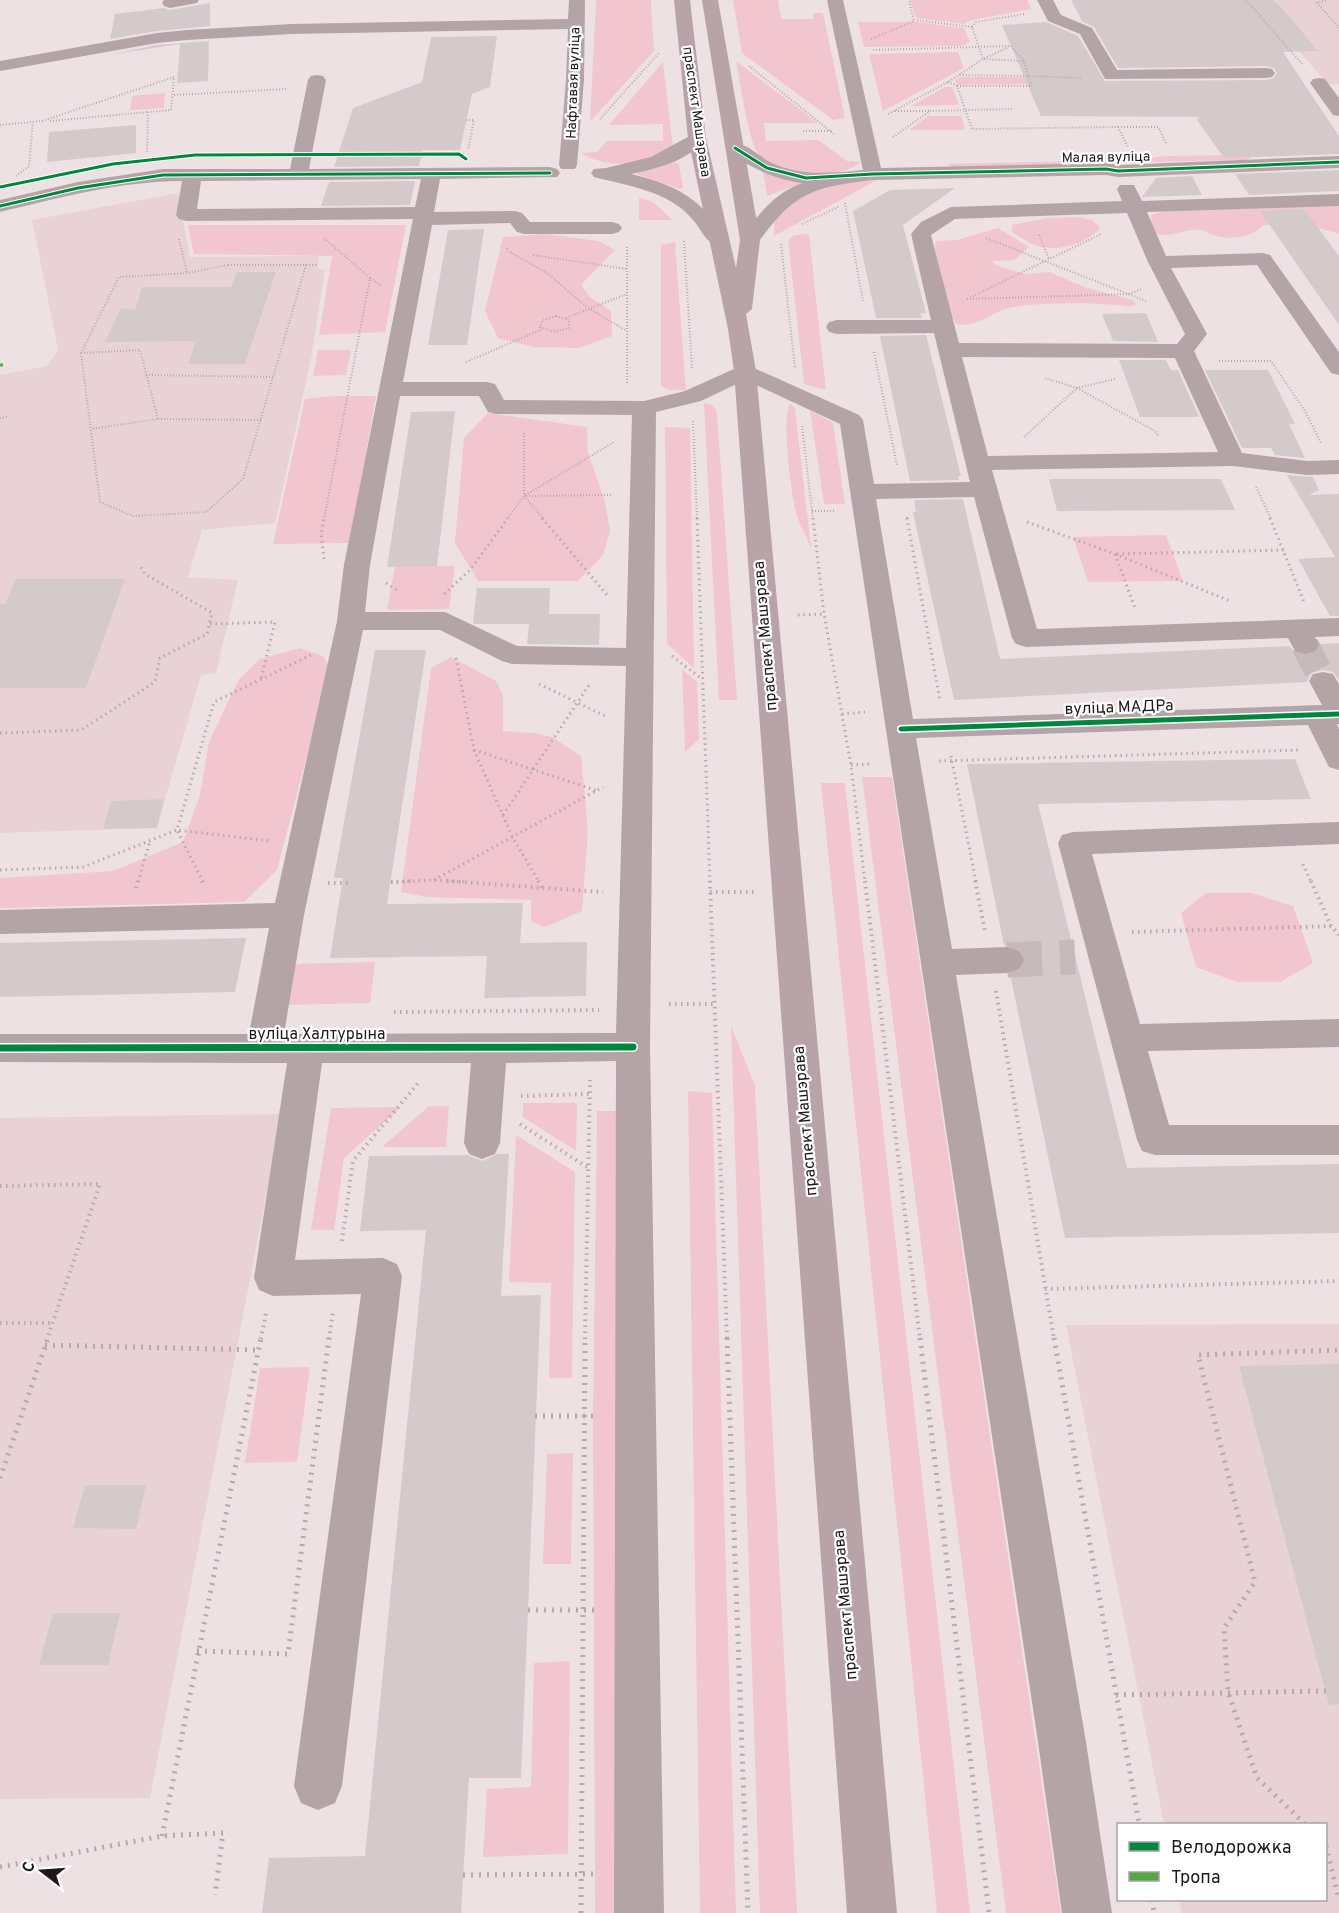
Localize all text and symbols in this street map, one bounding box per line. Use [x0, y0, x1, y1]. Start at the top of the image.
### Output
street label: Нафтавая вуліца [564, 27, 584, 139]
street label: праспект Машэрава [678, 46, 714, 178]
street label: Малая вуліца [1061, 149, 1151, 167]
street label: праспект Машэрава [749, 560, 783, 712]
street label: вуліца МАДРа [1064, 696, 1174, 720]
street label: вуліца Халтурына [248, 1025, 386, 1045]
street label: праспект Машэрава [789, 1045, 823, 1197]
street label: праспект Машэрава [829, 1529, 863, 1681]
legend [1117, 1823, 1327, 1901]
text: Велодорожка [1171, 1837, 1291, 1860]
north arrow [12, 1841, 72, 1901]
text: С [19, 1859, 41, 1875]
text: Тропа [1171, 1867, 1220, 1890]

